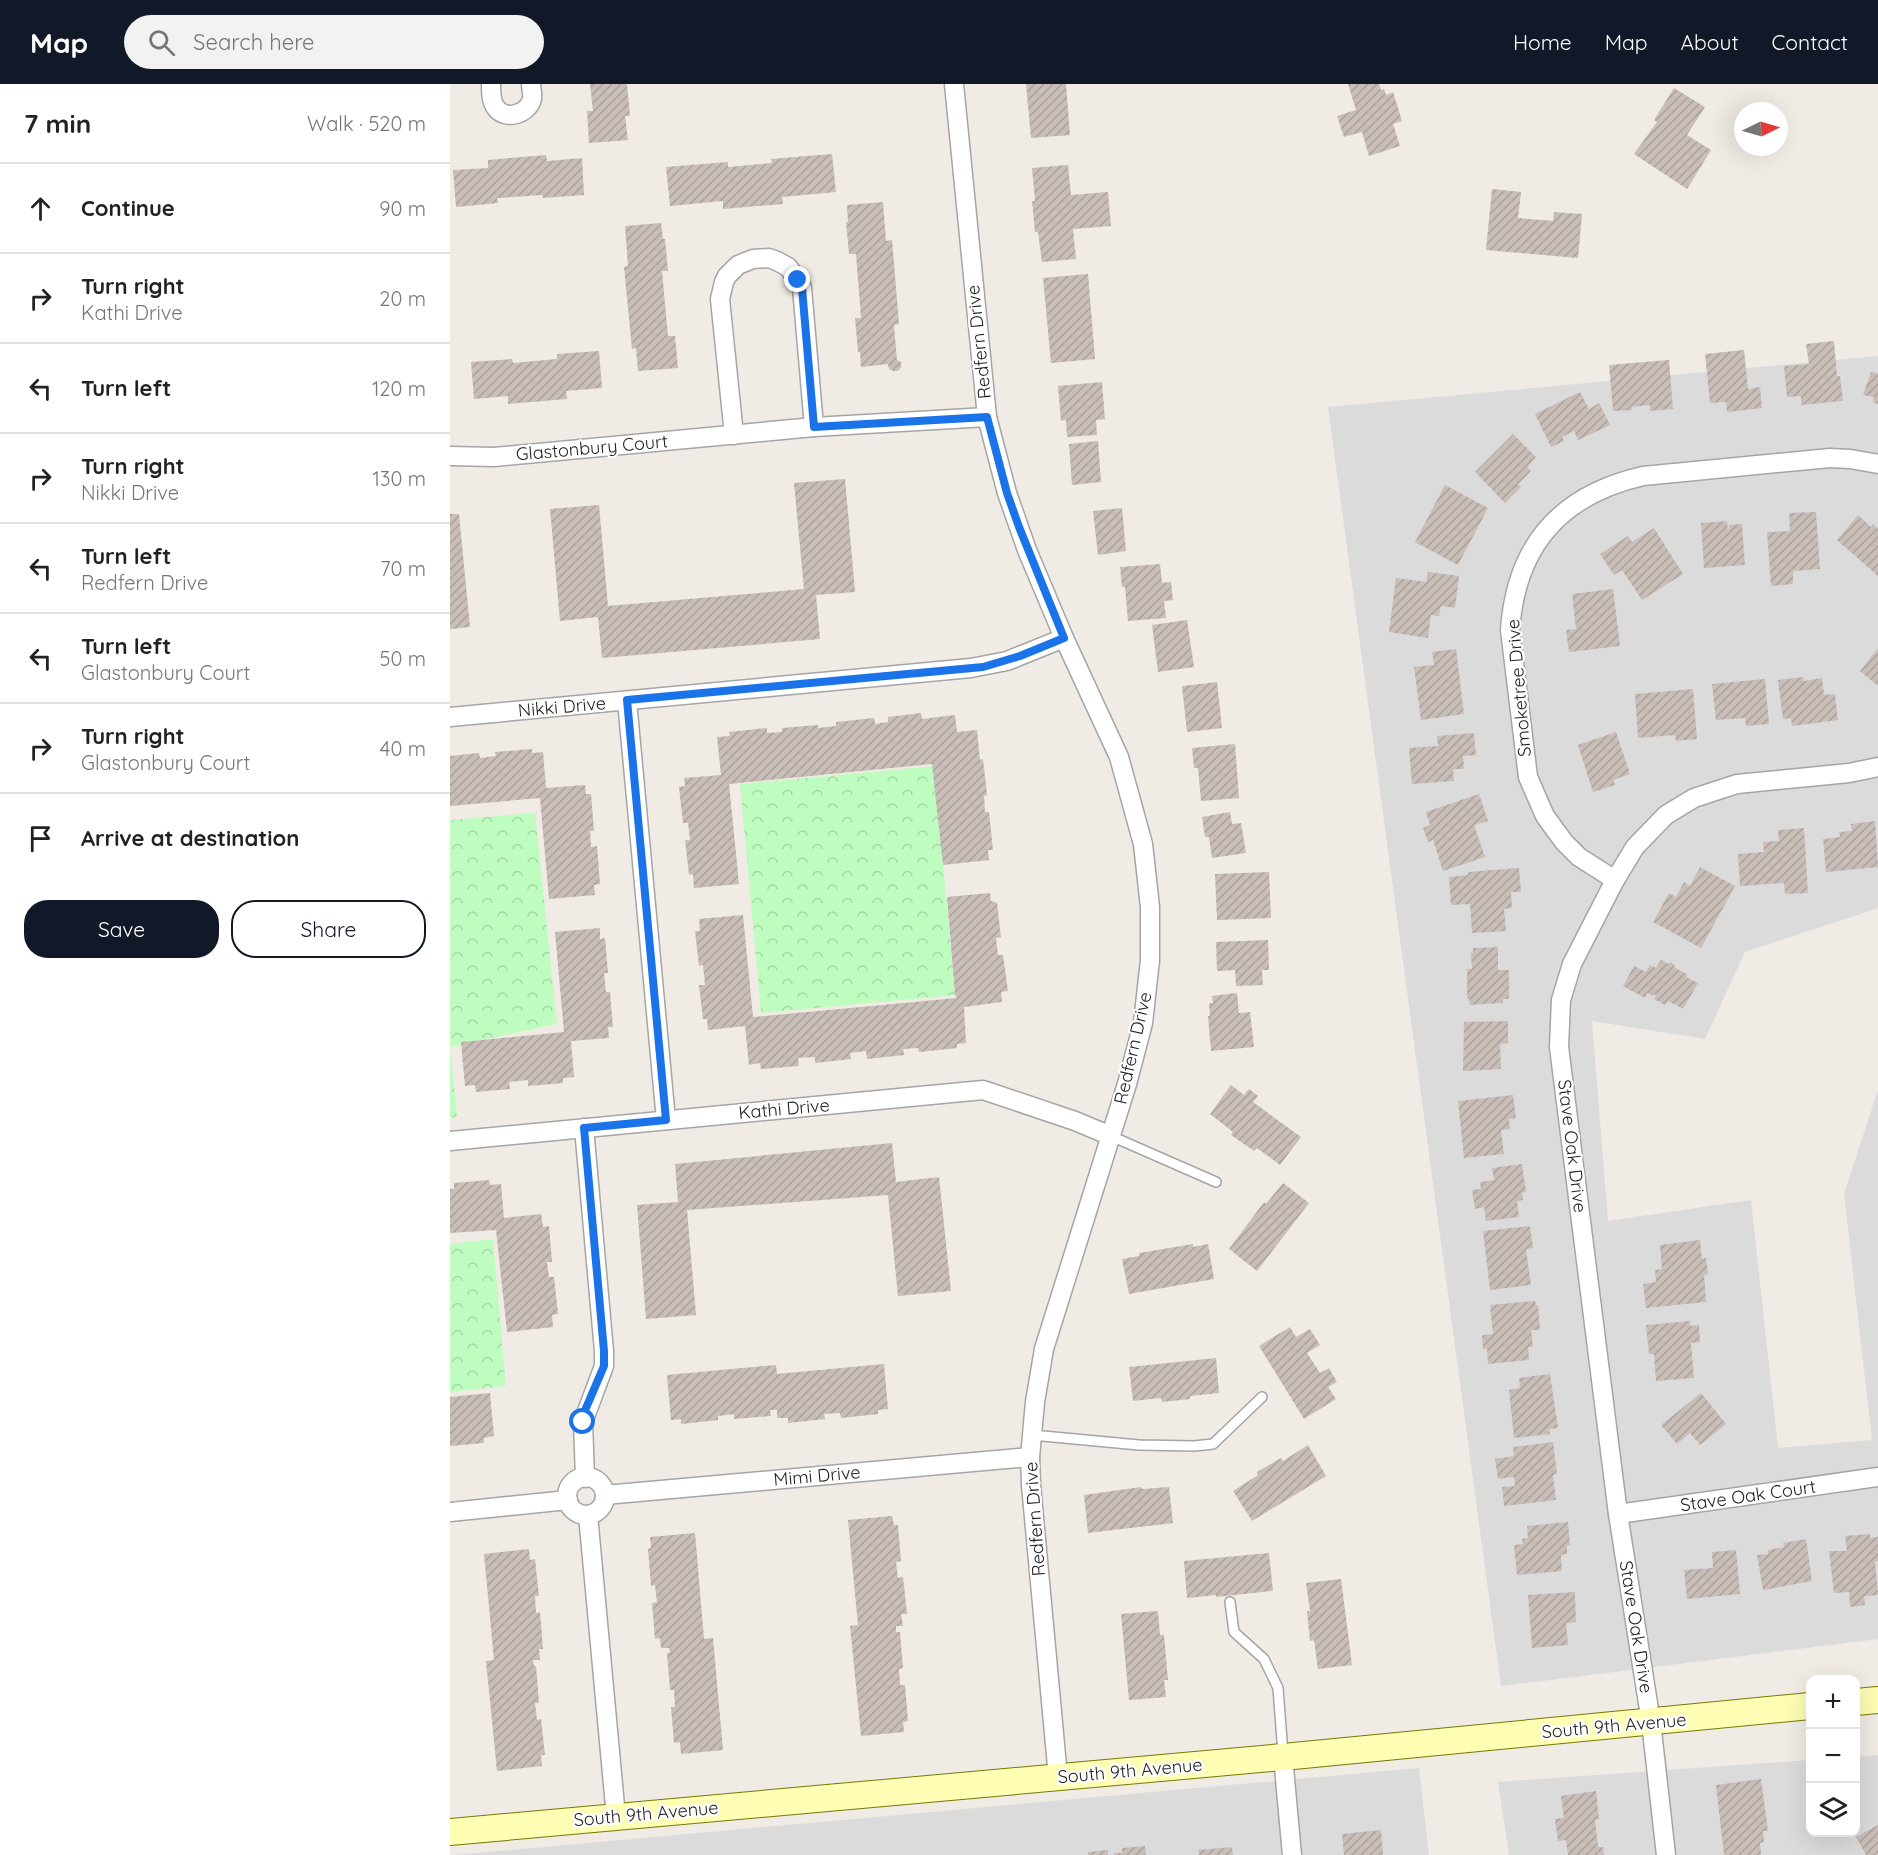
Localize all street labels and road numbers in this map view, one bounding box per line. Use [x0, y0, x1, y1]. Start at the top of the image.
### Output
street label: Redfern Drive [961, 284, 996, 400]
street label: Glastonbury Court [515, 429, 669, 466]
street label: Smoketree Drive [1501, 618, 1536, 758]
street label: Nikki Drive [517, 691, 607, 722]
street label: Redfern Drive [1108, 989, 1157, 1106]
street label: Stave Oak Drive [1553, 1078, 1592, 1214]
street label: Kathi Drive [737, 1093, 831, 1124]
street label: Mimi Drive [772, 1460, 861, 1491]
street label: Redfern Drive [1019, 1461, 1050, 1577]
street label: Stave Oak Court [1679, 1475, 1817, 1516]
street label: Stave Oak Drive [1615, 1559, 1658, 1695]
street label: South 9th Avenue [1541, 1708, 1687, 1743]
street label: South 9th Avenue [1057, 1753, 1203, 1788]
street label: South 9th Avenue [573, 1796, 719, 1831]

